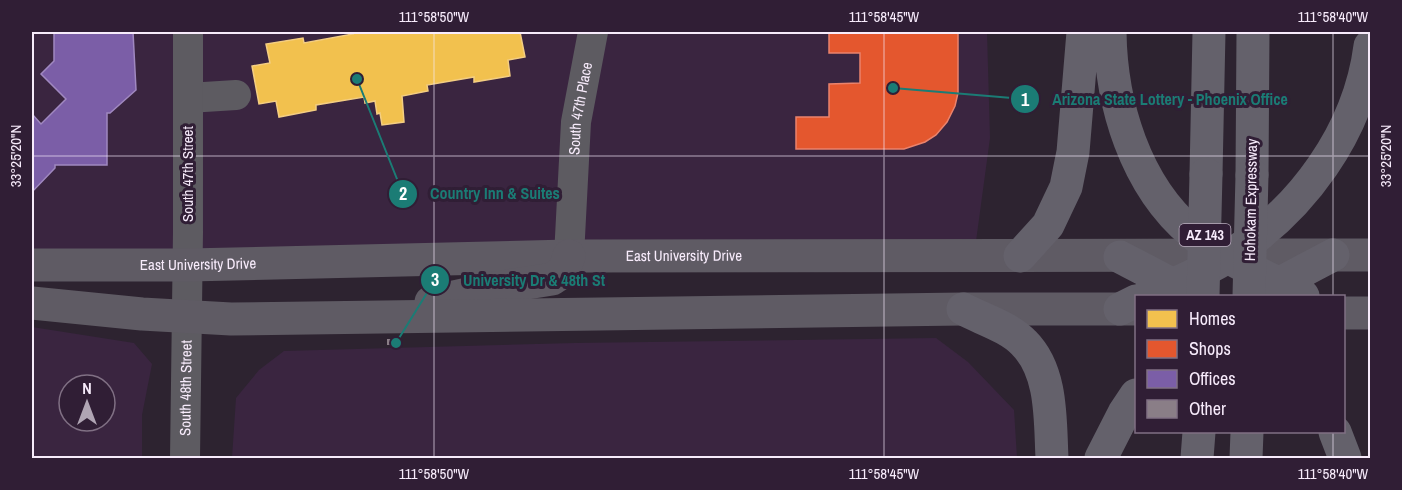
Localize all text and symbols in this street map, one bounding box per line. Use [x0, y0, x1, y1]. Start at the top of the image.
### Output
text: 111°58'50"W [399, 6, 470, 27]
text: 111°58'45"W [849, 6, 920, 27]
text: 111°58'40"W [1298, 6, 1369, 27]
street label: South 47th Place [563, 60, 597, 156]
callout: Arizona State Lottery - Phoenix Office [1010, 82, 1300, 116]
text: 1 [1021, 87, 1030, 112]
text: Arizona State Lottery - Phoenix Office [1052, 88, 1288, 110]
text: 33°25'20"N [5, 125, 26, 187]
text: 33°25'20"N [1375, 125, 1396, 187]
street label: South 47th Street [177, 126, 198, 222]
street label: Hohokam Expressway [1239, 138, 1262, 261]
callout: Country Inn & Suites [388, 177, 572, 211]
text: 2 [399, 181, 407, 206]
text: Country Inn & Suites [430, 182, 560, 204]
road number: AZ 143 [1180, 224, 1230, 246]
street label: East University Drive [626, 245, 742, 266]
street label: East University Drive [140, 252, 257, 275]
callout: University Dr & 48th St [420, 263, 617, 297]
text: 3 [431, 267, 439, 292]
text: University Dr & 48th St [463, 269, 606, 291]
legend [1135, 295, 1345, 433]
text: Homes [1189, 306, 1236, 331]
text: Shops [1189, 336, 1231, 361]
street label: South 48th Street [174, 339, 197, 436]
text: Offices [1189, 366, 1236, 391]
north arrow [57, 373, 117, 433]
text: N [82, 377, 92, 399]
text: Other [1189, 396, 1226, 421]
text: 111°58'50"W [399, 463, 470, 484]
text: 111°58'45"W [849, 463, 920, 484]
text: 111°58'40"W [1298, 463, 1369, 484]

